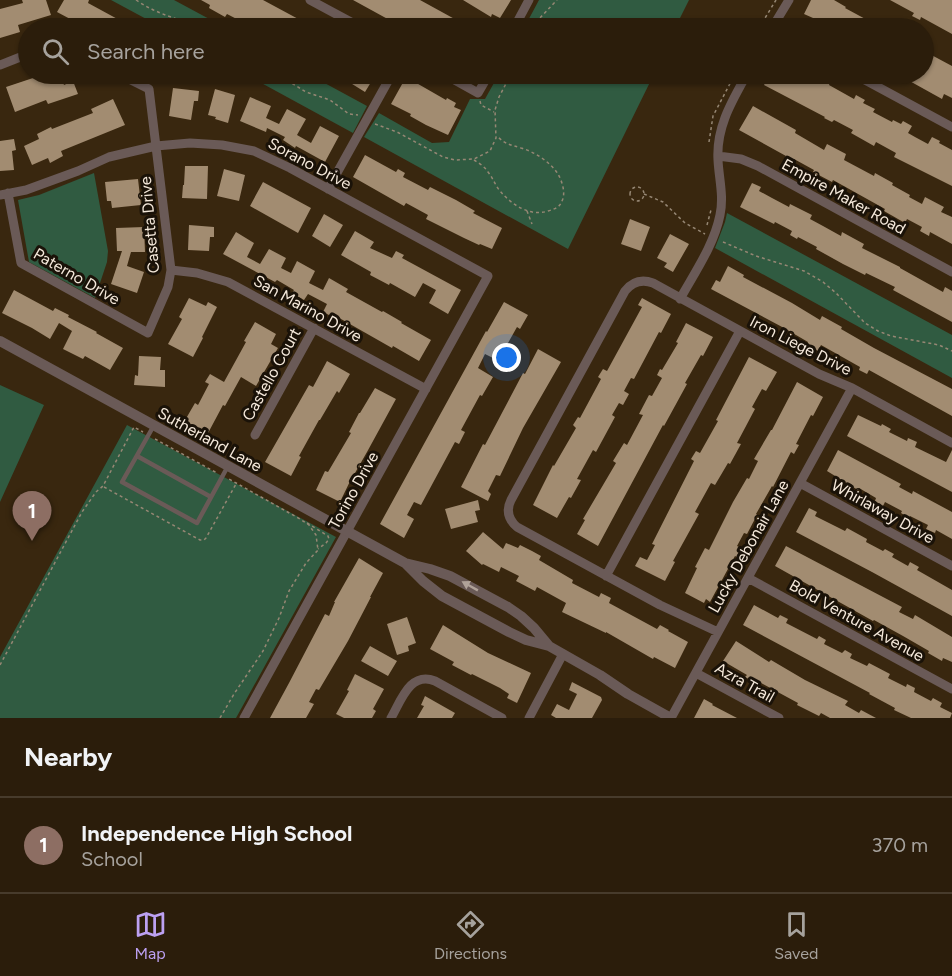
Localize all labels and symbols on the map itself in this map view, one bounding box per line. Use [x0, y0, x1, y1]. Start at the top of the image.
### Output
street label: Sorano Drive [265, 133, 355, 194]
street label: Empire Maker Road [779, 155, 909, 238]
street label: Casetta Drive [136, 176, 163, 274]
street label: Paterno Drive [30, 244, 124, 309]
street label: San Marino Drive [250, 271, 365, 346]
street label: Iron Liege Drive [747, 312, 855, 379]
street label: Castello Court [238, 324, 305, 424]
your location [492, 343, 521, 372]
street label: Sutherland Lane [154, 403, 265, 476]
street label: Torino Drive [324, 448, 383, 532]
street label: Whirlaway Drive [828, 475, 938, 548]
street label: Lucky Debonair Lane [704, 476, 793, 616]
pin: 1 [12, 492, 51, 541]
street label: Bold Venture Avenue [786, 575, 928, 666]
one-way arrow [461, 581, 478, 591]
street label: Azra Trail [712, 658, 778, 707]

